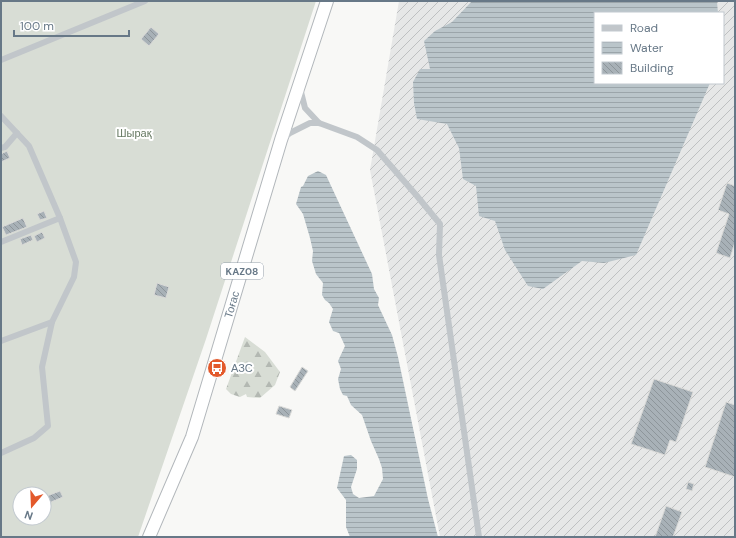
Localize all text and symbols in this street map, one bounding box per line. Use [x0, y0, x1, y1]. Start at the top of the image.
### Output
scale bar [14, 12, 129, 38]
legend [594, 12, 724, 84]
text: 100 m [20, 18, 54, 34]
text: Road [630, 20, 658, 36]
text: Water [630, 40, 664, 56]
text: Building [630, 60, 674, 76]
park label: Шырақ [116, 126, 152, 140]
road number: KAZ08 [221, 263, 263, 279]
street label: Тоғас [221, 289, 242, 320]
bus stop icon: АЗС [206, 357, 228, 379]
place label: АЗС [231, 361, 253, 375]
north arrow [12, 486, 52, 526]
text: N [23, 508, 35, 523]

